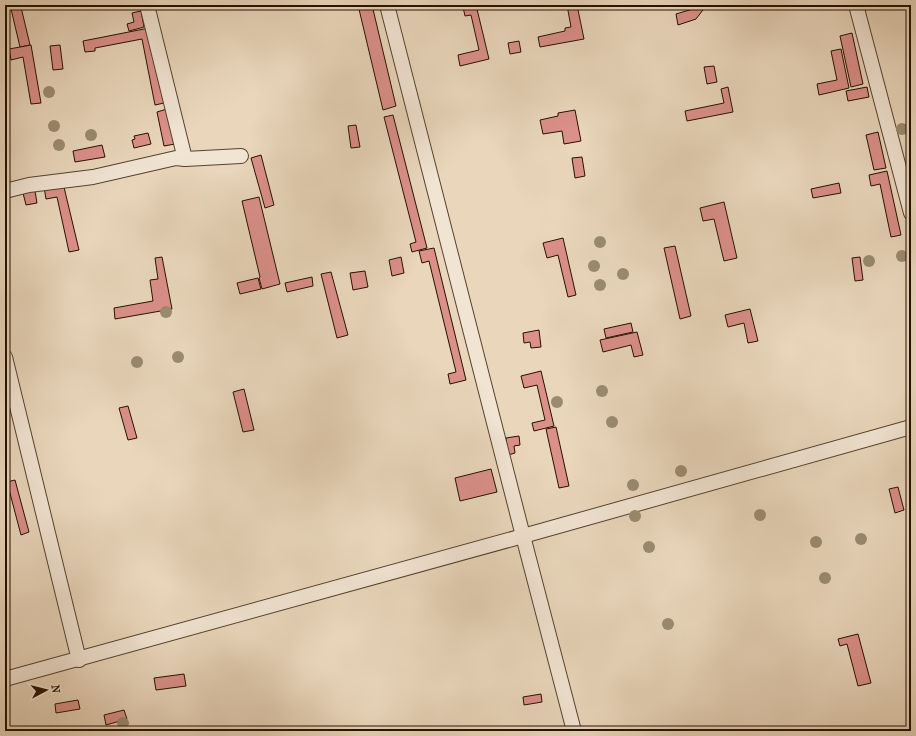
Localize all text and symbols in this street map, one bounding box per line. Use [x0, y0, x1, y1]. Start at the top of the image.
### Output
north arrow [26, 670, 66, 710]
text: N [48, 684, 62, 694]

